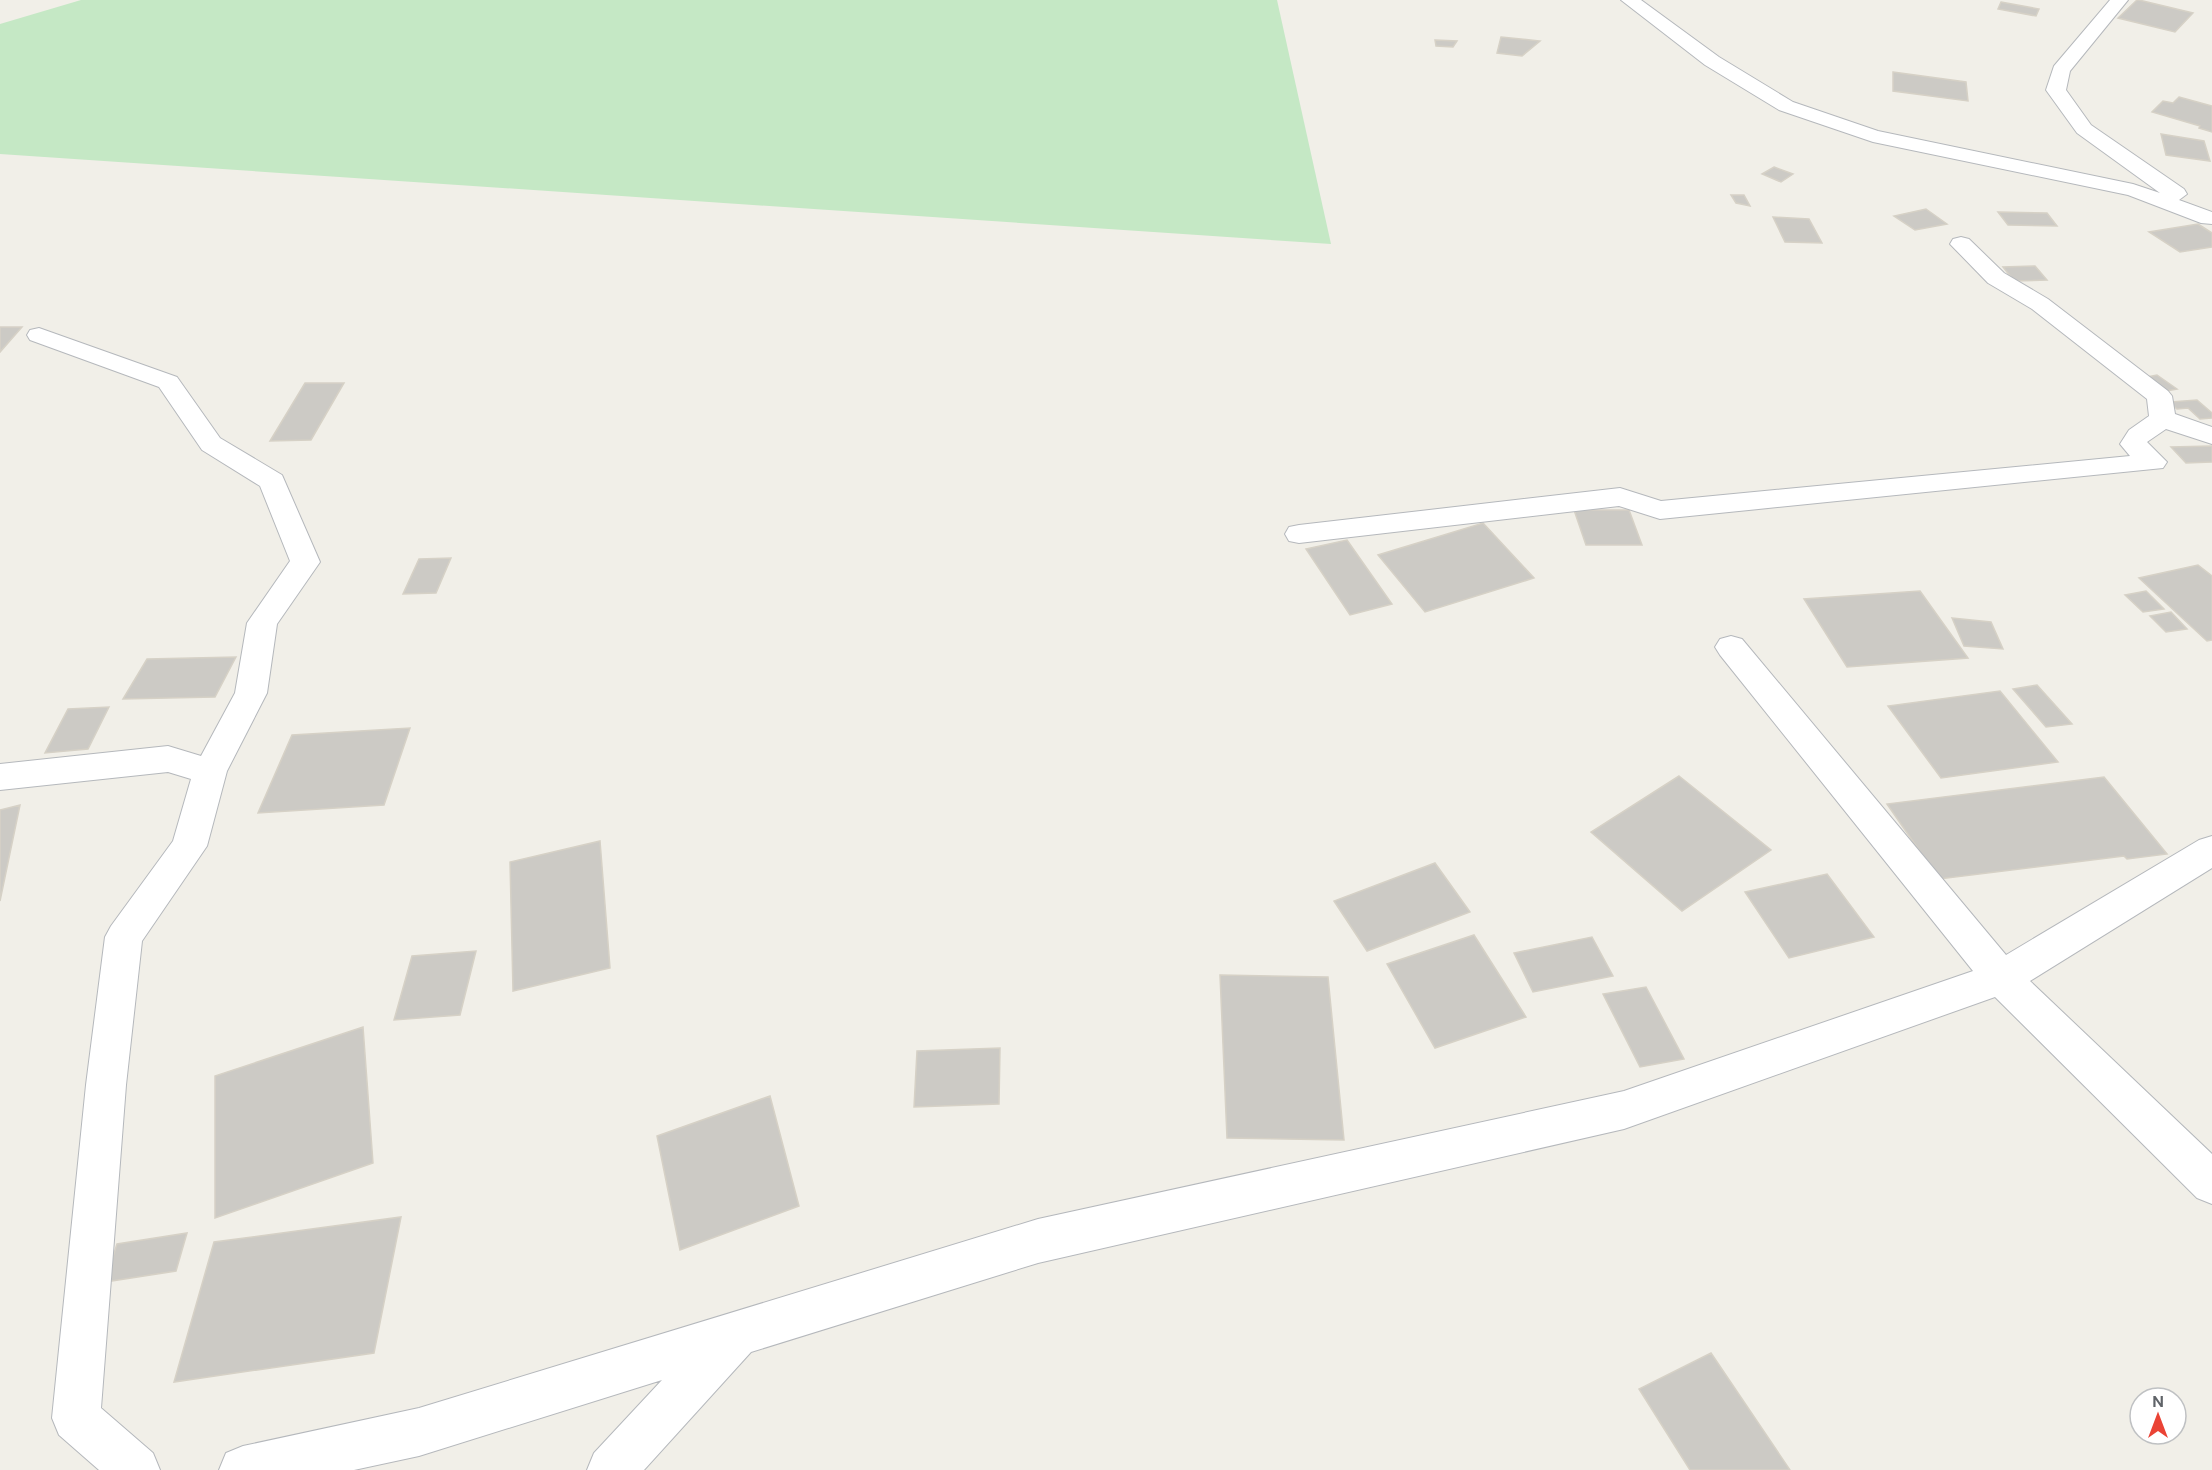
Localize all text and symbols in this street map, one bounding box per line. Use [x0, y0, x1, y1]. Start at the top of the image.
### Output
north arrow [2128, 1386, 2188, 1446]
text: N [2152, 1391, 2164, 1412]

